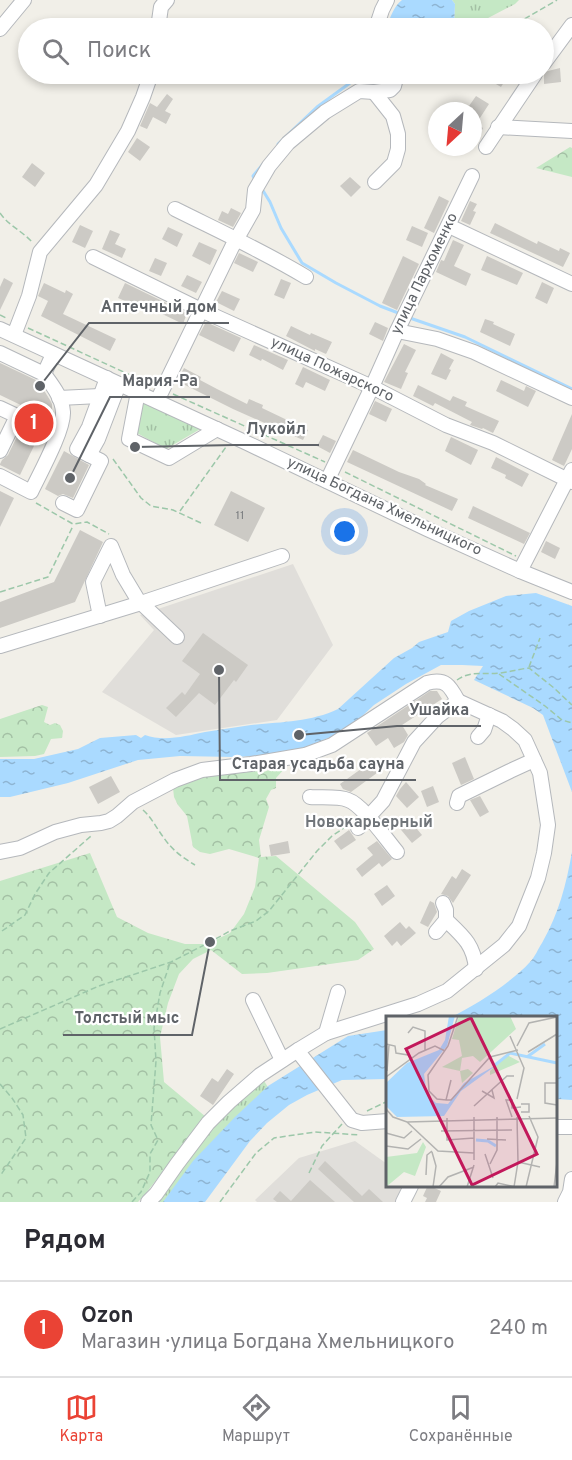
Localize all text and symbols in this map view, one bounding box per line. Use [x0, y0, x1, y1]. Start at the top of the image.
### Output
search box [18, 18, 554, 84]
icon: search [39, 35, 72, 68]
text: Поиск [87, 38, 151, 65]
north arrow [428, 102, 482, 156]
street label: улица Пархоменко [387, 210, 463, 338]
callout: Аптечный дом [89, 289, 229, 323]
text: Аптечный дом [101, 298, 217, 318]
street label: улица Пожарского [267, 333, 397, 407]
callout: Мария-Ра [110, 363, 210, 397]
text: Мария-Ра [122, 372, 198, 392]
pin: 1 [15, 400, 54, 446]
callout: Лукойл [234, 411, 319, 445]
text: Лукойл [246, 420, 306, 440]
street label: улица Богдана Хмельницкого [283, 453, 485, 561]
house number: 11 [236, 508, 244, 524]
your location [330, 517, 359, 546]
callout: Ушайка [397, 692, 481, 726]
text: Ушайка [409, 701, 469, 721]
callout: Старая усадьба сауна [220, 746, 416, 780]
text: Старая усадьба сауна [232, 755, 404, 775]
district label: Новокарьерный [305, 813, 433, 833]
callout: Толстый мыс [63, 1001, 192, 1035]
text: Толстый мыс [75, 1009, 179, 1029]
inset map [386, 1016, 557, 1187]
text: Рядом [24, 1225, 106, 1258]
text: Ozon [81, 1303, 134, 1330]
text: 1 [40, 1316, 48, 1342]
text: 240 m [489, 1316, 548, 1342]
text: Магазин · улица Богдана Хмельницкого [81, 1330, 454, 1356]
tab: Карта [59, 1391, 103, 1447]
tab: Маршрут [222, 1391, 290, 1447]
tab: Сохранённые [409, 1391, 513, 1447]

